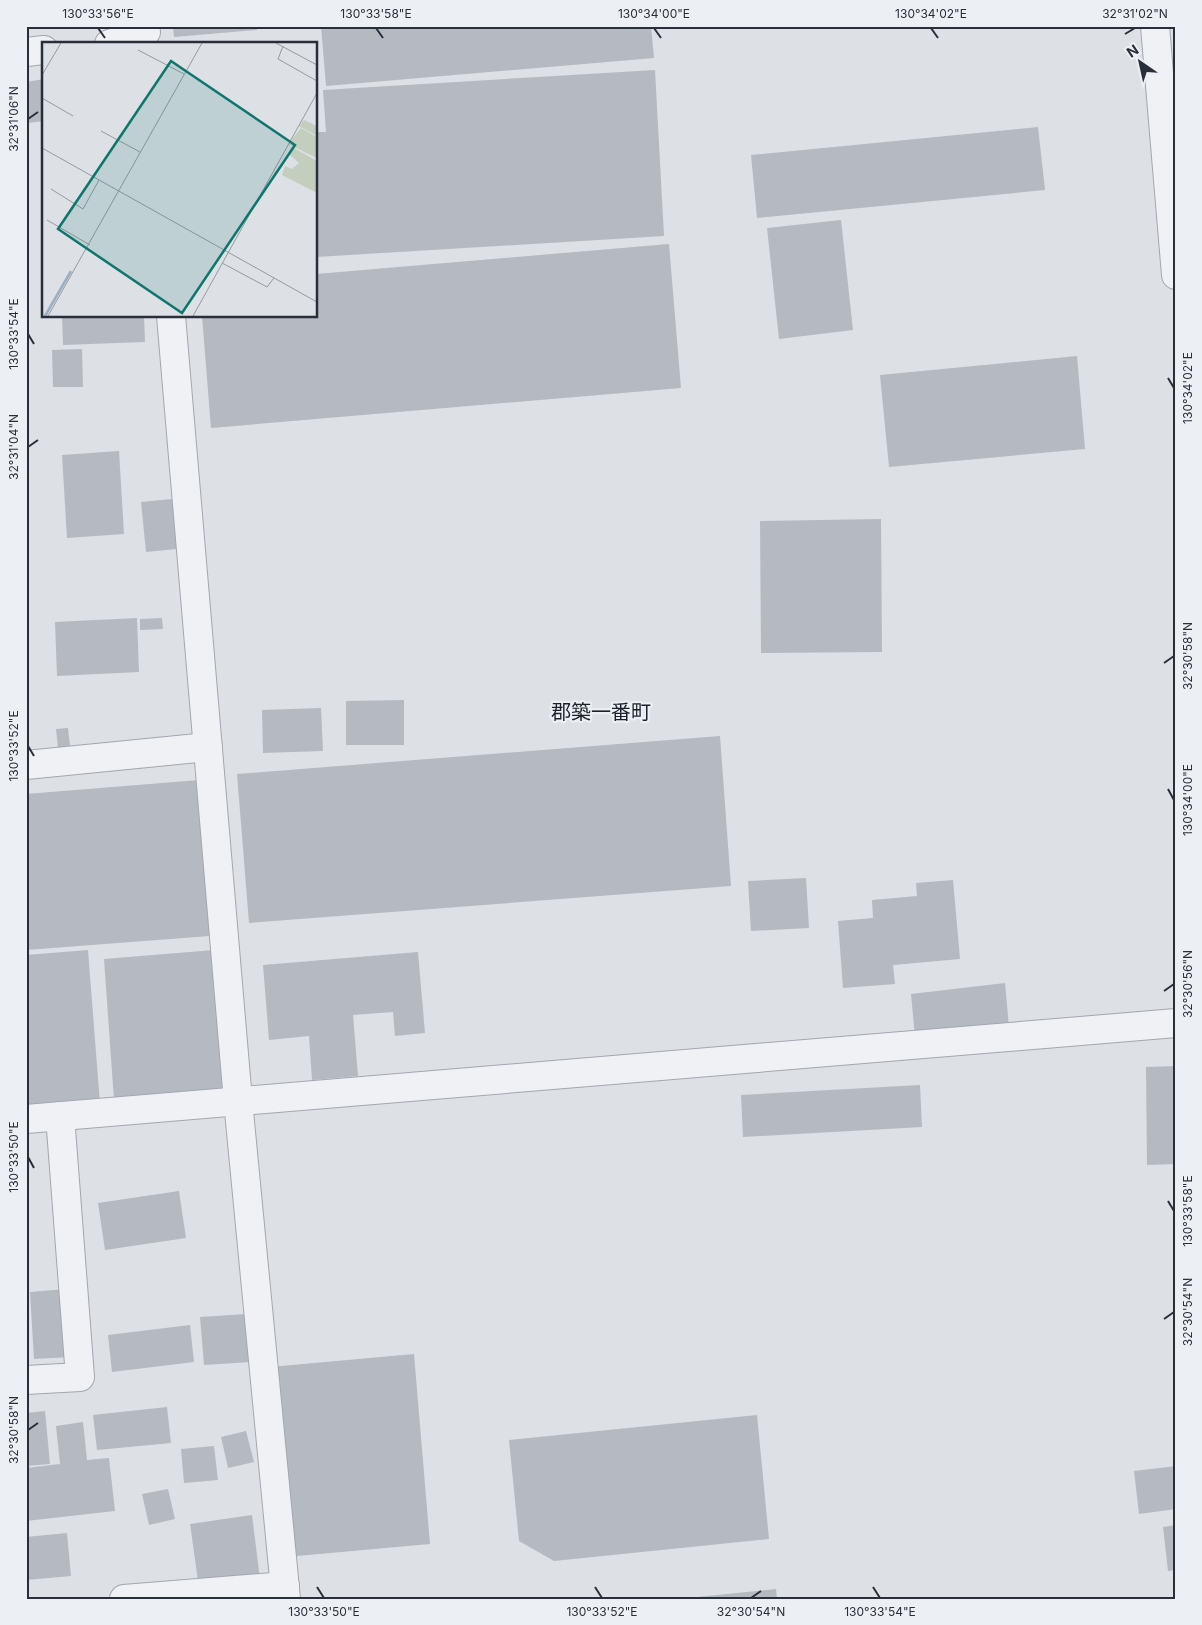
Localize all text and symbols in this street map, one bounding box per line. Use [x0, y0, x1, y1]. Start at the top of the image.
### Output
text: 130°33'56"E [62, 6, 134, 21]
text: 130°33'58"E [340, 6, 412, 21]
text: 130°34'00"E [618, 6, 690, 21]
text: 130°34'02"E [895, 6, 967, 21]
text: 32°31'02"N [1102, 6, 1168, 21]
north arrow [1114, 38, 1164, 88]
text: N [1123, 41, 1142, 61]
inset map [42, 42, 318, 318]
text: 32°31'06"N [6, 86, 21, 152]
text: 130°33'54"E [6, 298, 21, 370]
text: 130°34'02"E [1180, 352, 1195, 424]
text: 32°31'04"N [6, 414, 21, 480]
text: 32°30'58"N [1180, 622, 1195, 690]
district label: 郡築一番町 [551, 700, 651, 724]
text: 130°33'52"E [6, 710, 21, 782]
text: 130°34'00"E [1180, 764, 1195, 836]
text: 32°30'56"N [1180, 950, 1195, 1018]
text: 130°33'50"E [6, 1121, 21, 1193]
text: 130°33'58"E [1180, 1175, 1195, 1247]
text: 32°30'54"N [1180, 1278, 1195, 1346]
text: 32°30'58"N [6, 1396, 21, 1464]
text: 130°33'50"E [288, 1604, 360, 1619]
text: 130°33'52"E [566, 1604, 638, 1619]
text: 32°30'54"N [717, 1604, 785, 1619]
text: 130°33'54"E [844, 1604, 916, 1619]

